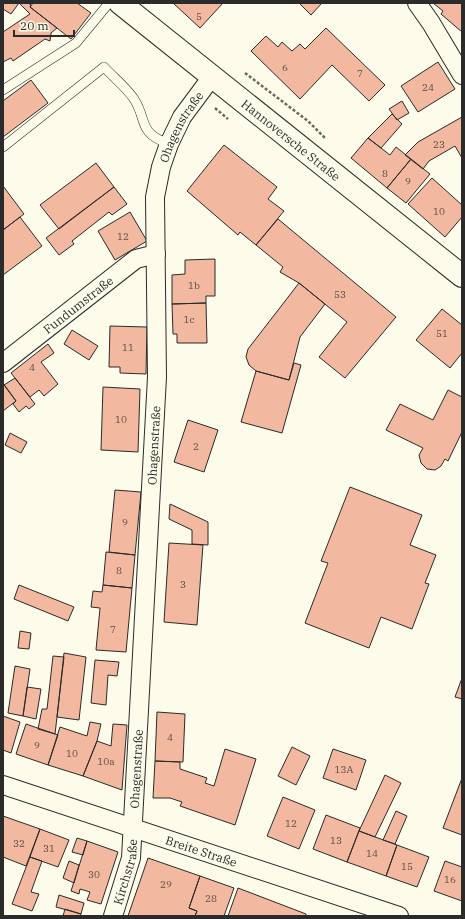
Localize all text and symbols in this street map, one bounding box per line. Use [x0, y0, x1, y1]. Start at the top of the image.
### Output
house number: 5 [196, 10, 202, 23]
scale bar [14, 12, 74, 38]
text: 20 m [20, 18, 49, 33]
house number: 6 [282, 61, 288, 74]
house number: 7 [357, 67, 363, 80]
house number: 24 [422, 81, 434, 94]
street label: Ohagenstraße [156, 88, 206, 164]
street label: Hannoversche Straße [239, 96, 344, 184]
house number: 23 [433, 138, 445, 151]
house number: 8 [382, 167, 388, 180]
house number: 9 [405, 175, 411, 188]
house number: 10 [433, 205, 445, 218]
house number: 12 [117, 230, 129, 243]
street label: Fundumstraße [40, 273, 116, 336]
house number: 1b [188, 279, 200, 292]
house number: 53 [334, 288, 346, 301]
house number: 1c [183, 313, 195, 326]
house number: 51 [436, 327, 448, 340]
house number: 11 [122, 341, 134, 354]
house number: 4 [29, 361, 35, 374]
street label: Ohagenstraße [144, 405, 163, 485]
house number: 10 [115, 413, 127, 426]
house number: 2 [193, 440, 199, 453]
house number: 9 [122, 516, 128, 529]
house number: 8 [116, 564, 122, 577]
house number: 3 [180, 578, 186, 591]
house number: 7 [110, 623, 116, 636]
street label: Ohagenstraße [126, 729, 145, 809]
house number: 4 [167, 731, 173, 744]
house number: 9 [34, 739, 40, 752]
house number: 10 [66, 747, 78, 760]
house number: 10a [97, 755, 115, 768]
house number: 13A [335, 763, 354, 776]
house number: 12 [285, 817, 297, 830]
street label: Breite Straße [164, 832, 239, 869]
house number: 13 [330, 834, 342, 847]
house number: 32 [13, 837, 25, 850]
street label: Kirchstraße [109, 839, 140, 906]
house number: 31 [43, 842, 55, 855]
house number: 14 [366, 847, 378, 860]
house number: 15 [401, 860, 413, 873]
house number: 30 [88, 868, 100, 881]
house number: 16 [444, 873, 456, 886]
house number: 29 [160, 878, 172, 891]
house number: 28 [205, 892, 217, 905]

